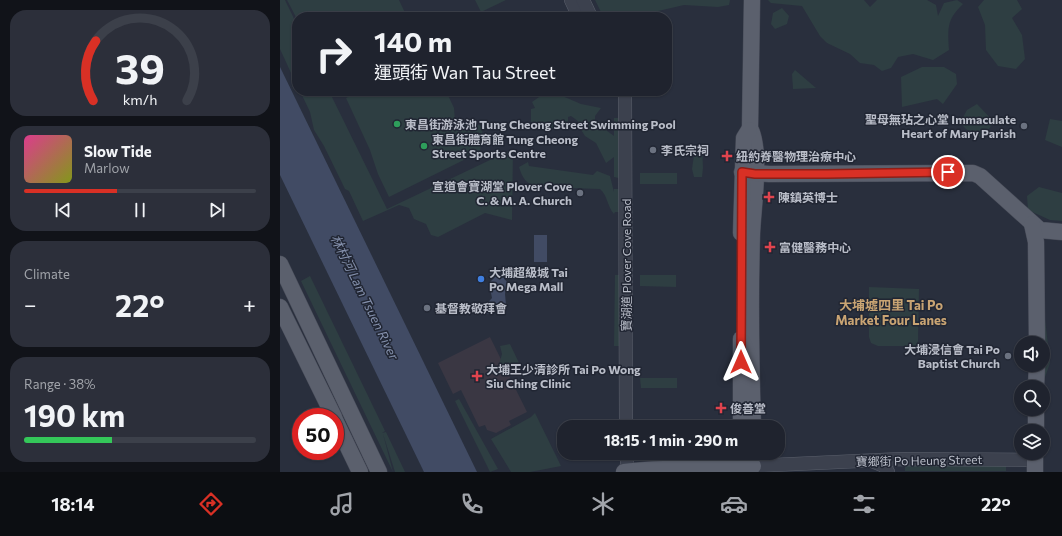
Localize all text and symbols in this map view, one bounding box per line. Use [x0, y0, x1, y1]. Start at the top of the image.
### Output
text: 140 m [374, 24, 452, 58]
icon: right [308, 28, 360, 80]
text: 39 [115, 42, 165, 93]
text: 運頭街 Wan Tau Street [374, 61, 556, 83]
text: km/h [123, 89, 157, 107]
place label: 聖母無玷之心堂 Immaculate Heart of Mary Parish [865, 112, 1016, 140]
place label: 東昌街游泳池 Tung Cheong Street Swimming Pool [405, 117, 676, 131]
marker: 東昌街游泳池 Tung Cheong Street Swimming Pool [392, 119, 402, 129]
marker: 聖母無玷之心堂 Immaculate Heart of Mary Parish [1019, 121, 1029, 131]
place label: 東昌街體育館 Tung Cheong Street Sports Centre [432, 132, 579, 160]
marker: 東昌街體育館 Tung Cheong Street Sports Centre [419, 141, 429, 151]
text: Slow Tide [84, 142, 152, 160]
place label: 李氏宗祠 [661, 143, 709, 157]
marker: 李氏宗祠 [648, 145, 658, 155]
place label: 紐約脊醫物理治療中心 [736, 149, 856, 163]
marker: 紐約脊醫物理治療中心 [721, 150, 733, 162]
pin [931, 155, 965, 189]
text: Marlow [84, 160, 130, 176]
icon: arrive [937, 161, 959, 183]
place label: 宣道會寶湖堂 Plover Cove C. & M. A. Church [432, 179, 572, 207]
marker: 宣道會寶湖堂 Plover Cove C. & M. A. Church [575, 188, 585, 198]
place label: 陳鎮英博士 [778, 190, 838, 204]
marker: 陳鎮英博士 [763, 191, 775, 203]
street label: 寶湖道 Plover Cove Road [619, 198, 633, 331]
icon: previous [52, 199, 74, 221]
icon: pause [129, 199, 151, 221]
icon: next [206, 199, 228, 221]
water label: 林村河 Lam Tsuen River [328, 232, 403, 363]
place label: 富健醫務中心 [779, 240, 851, 254]
marker: 富健醫務中心 [764, 241, 776, 253]
place label: 大埔超級城 Tai Po Mega Mall [489, 265, 568, 293]
text: Climate [24, 266, 70, 282]
marker: 大埔超級城 Tai Po Mega Mall [476, 274, 486, 284]
text: 22° [115, 286, 165, 323]
text: − [24, 291, 37, 318]
text: + [243, 291, 256, 318]
district label: 大埔墟四里 Tai Po Market Four Lanes [835, 297, 947, 328]
place label: 基督教敬拜會 [435, 301, 507, 315]
marker: 基督教敬拜會 [422, 303, 432, 313]
map controls [1014, 336, 1050, 460]
button: sound [1014, 336, 1050, 372]
position arrow [720, 341, 762, 383]
place label: 大埔浸信會 Tai Po Baptist Church [904, 342, 1000, 370]
marker: 大埔浸信會 Tai Po Baptist Church [1003, 351, 1013, 361]
place label: 大埔王少清診所 Tai Po Wong Siu Ching Clinic [486, 362, 641, 390]
marker: 大埔王少清診所 Tai Po Wong Siu Ching Clinic [471, 370, 483, 382]
text: Range · 38% [24, 376, 96, 392]
button: search [1014, 380, 1050, 416]
text: 190 km [24, 396, 125, 433]
place label: 俊善堂 [730, 401, 766, 415]
marker: 俊善堂 [715, 402, 727, 414]
speed limit sign: 50 [292, 408, 344, 460]
button: layers [1014, 424, 1050, 460]
text: 18:15 · 1 min · 290 m [604, 431, 738, 449]
street label: 寶鄉街 Po Heung Street [856, 452, 983, 468]
icon: directions [197, 490, 225, 518]
icon: music [328, 490, 356, 518]
icon: phone [458, 490, 486, 518]
icon: climate [589, 490, 617, 518]
icon: car [720, 490, 748, 518]
icon: filters [850, 490, 878, 518]
text: 18:14 [51, 493, 95, 515]
text: 22° [981, 493, 1011, 515]

